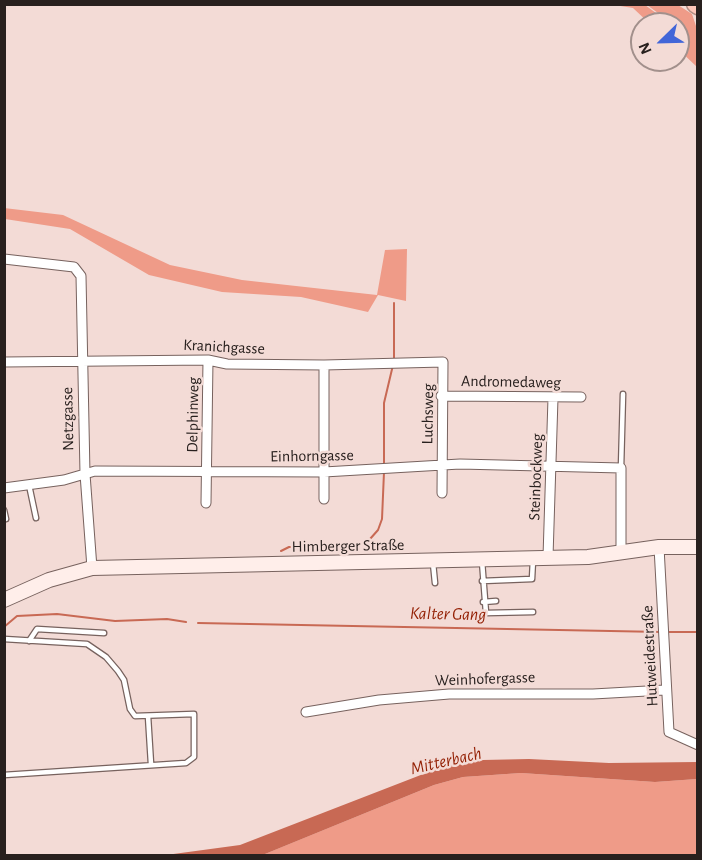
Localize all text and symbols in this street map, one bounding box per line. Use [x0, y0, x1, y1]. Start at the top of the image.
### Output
north arrow [630, 12, 690, 72]
text: N [636, 40, 655, 56]
street label: Kranichgasse [183, 335, 265, 359]
street label: Andromedaweg [461, 372, 561, 392]
street label: Delphinweg [183, 377, 203, 453]
street label: Luchsweg [418, 383, 438, 445]
street label: Netzgasse [58, 387, 78, 451]
street label: Steinbockweg [525, 433, 547, 521]
street label: Einhorngasse [270, 446, 354, 466]
street label: Himberger Straße [292, 535, 404, 557]
water label: Kalter Gang [410, 603, 486, 625]
street label: Hutweidestraße [638, 605, 662, 707]
street label: Weinhofergasse [435, 668, 535, 690]
water label: Mitterbach [408, 742, 484, 780]

